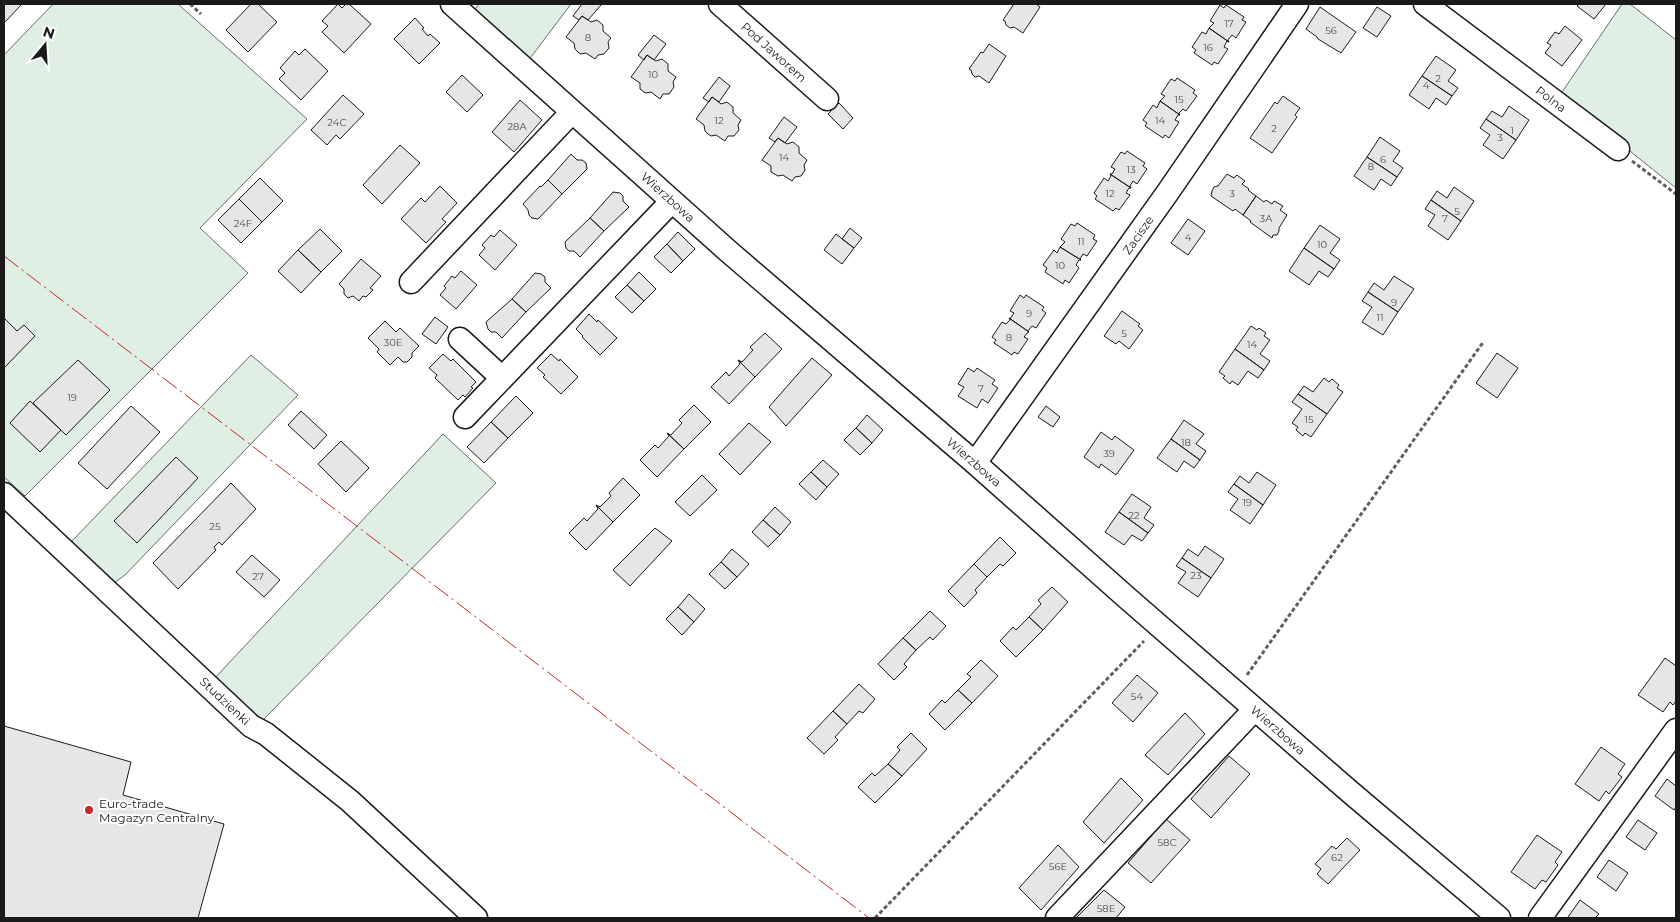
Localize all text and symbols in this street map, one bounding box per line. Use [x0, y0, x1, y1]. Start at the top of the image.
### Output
house number: 17 [1224, 17, 1234, 30]
street label: Pod Jaworem [738, 19, 810, 85]
north arrow [20, 20, 70, 70]
text: N [41, 22, 57, 43]
house number: 56 [1325, 24, 1337, 37]
house number: 8 [585, 31, 591, 44]
house number: 16 [1203, 41, 1213, 54]
house number: 10 [648, 68, 658, 81]
house number: 2 [1435, 72, 1441, 85]
house number: 4 [1423, 79, 1430, 92]
street label: Polna [1533, 83, 1569, 115]
house number: 15 [1174, 93, 1184, 106]
house number: 12 [714, 114, 724, 127]
house number: 14 [1155, 114, 1165, 127]
house number: 24C [327, 116, 347, 129]
house number: 28A [507, 120, 527, 133]
house number: 2 [1271, 122, 1277, 135]
house number: 1 [1510, 124, 1514, 137]
house number: 3 [1497, 131, 1503, 144]
house number: 14 [779, 151, 789, 164]
house number: 6 [1380, 153, 1386, 166]
house number: 8 [1368, 160, 1374, 173]
house number: 13 [1126, 163, 1136, 176]
street label: Wierzbowa [638, 169, 698, 225]
house number: 12 [1105, 187, 1115, 200]
house number: 3 [1229, 187, 1235, 200]
house number: 5 [1454, 205, 1460, 218]
house number: 3A [1260, 212, 1273, 225]
house number: 7 [1442, 212, 1448, 225]
street label: Zacisze [1119, 213, 1157, 257]
house number: 24F [234, 217, 252, 230]
house number: 4 [1185, 231, 1192, 244]
house number: 11 [1077, 235, 1085, 248]
house number: 10 [1317, 238, 1327, 251]
house number: 10 [1055, 259, 1065, 272]
house number: 9 [1391, 296, 1397, 309]
house number: 9 [1026, 307, 1032, 320]
house number: 11 [1376, 311, 1384, 324]
house number: 5 [1121, 327, 1127, 340]
house number: 8 [1006, 331, 1012, 344]
house number: 30E [384, 336, 403, 349]
house number: 14 [1247, 338, 1257, 351]
house number: 7 [978, 382, 984, 395]
house number: 19 [67, 391, 77, 404]
house number: 15 [1304, 413, 1314, 426]
street label: Wierzbowa [944, 434, 1004, 490]
house number: 18 [1181, 436, 1191, 449]
house number: 39 [1103, 447, 1115, 460]
house number: 19 [1242, 496, 1252, 509]
house number: 22 [1128, 509, 1140, 522]
house number: 25 [209, 520, 221, 533]
house number: 23 [1190, 569, 1202, 582]
house number: 27 [252, 570, 264, 583]
street label: Studzienki [197, 674, 253, 728]
house number: 54 [1131, 690, 1144, 703]
street label: Wierzbowa [1248, 702, 1308, 758]
place label: Euro-trade Magazyn Centralny [99, 796, 215, 825]
marker: Euro-trade Magazyn Centralny [83, 804, 95, 816]
house number: 58C [1157, 836, 1177, 849]
house number: 62 [1331, 851, 1343, 864]
house number: 56E [1049, 860, 1068, 873]
house number: 58E [1097, 902, 1116, 915]

